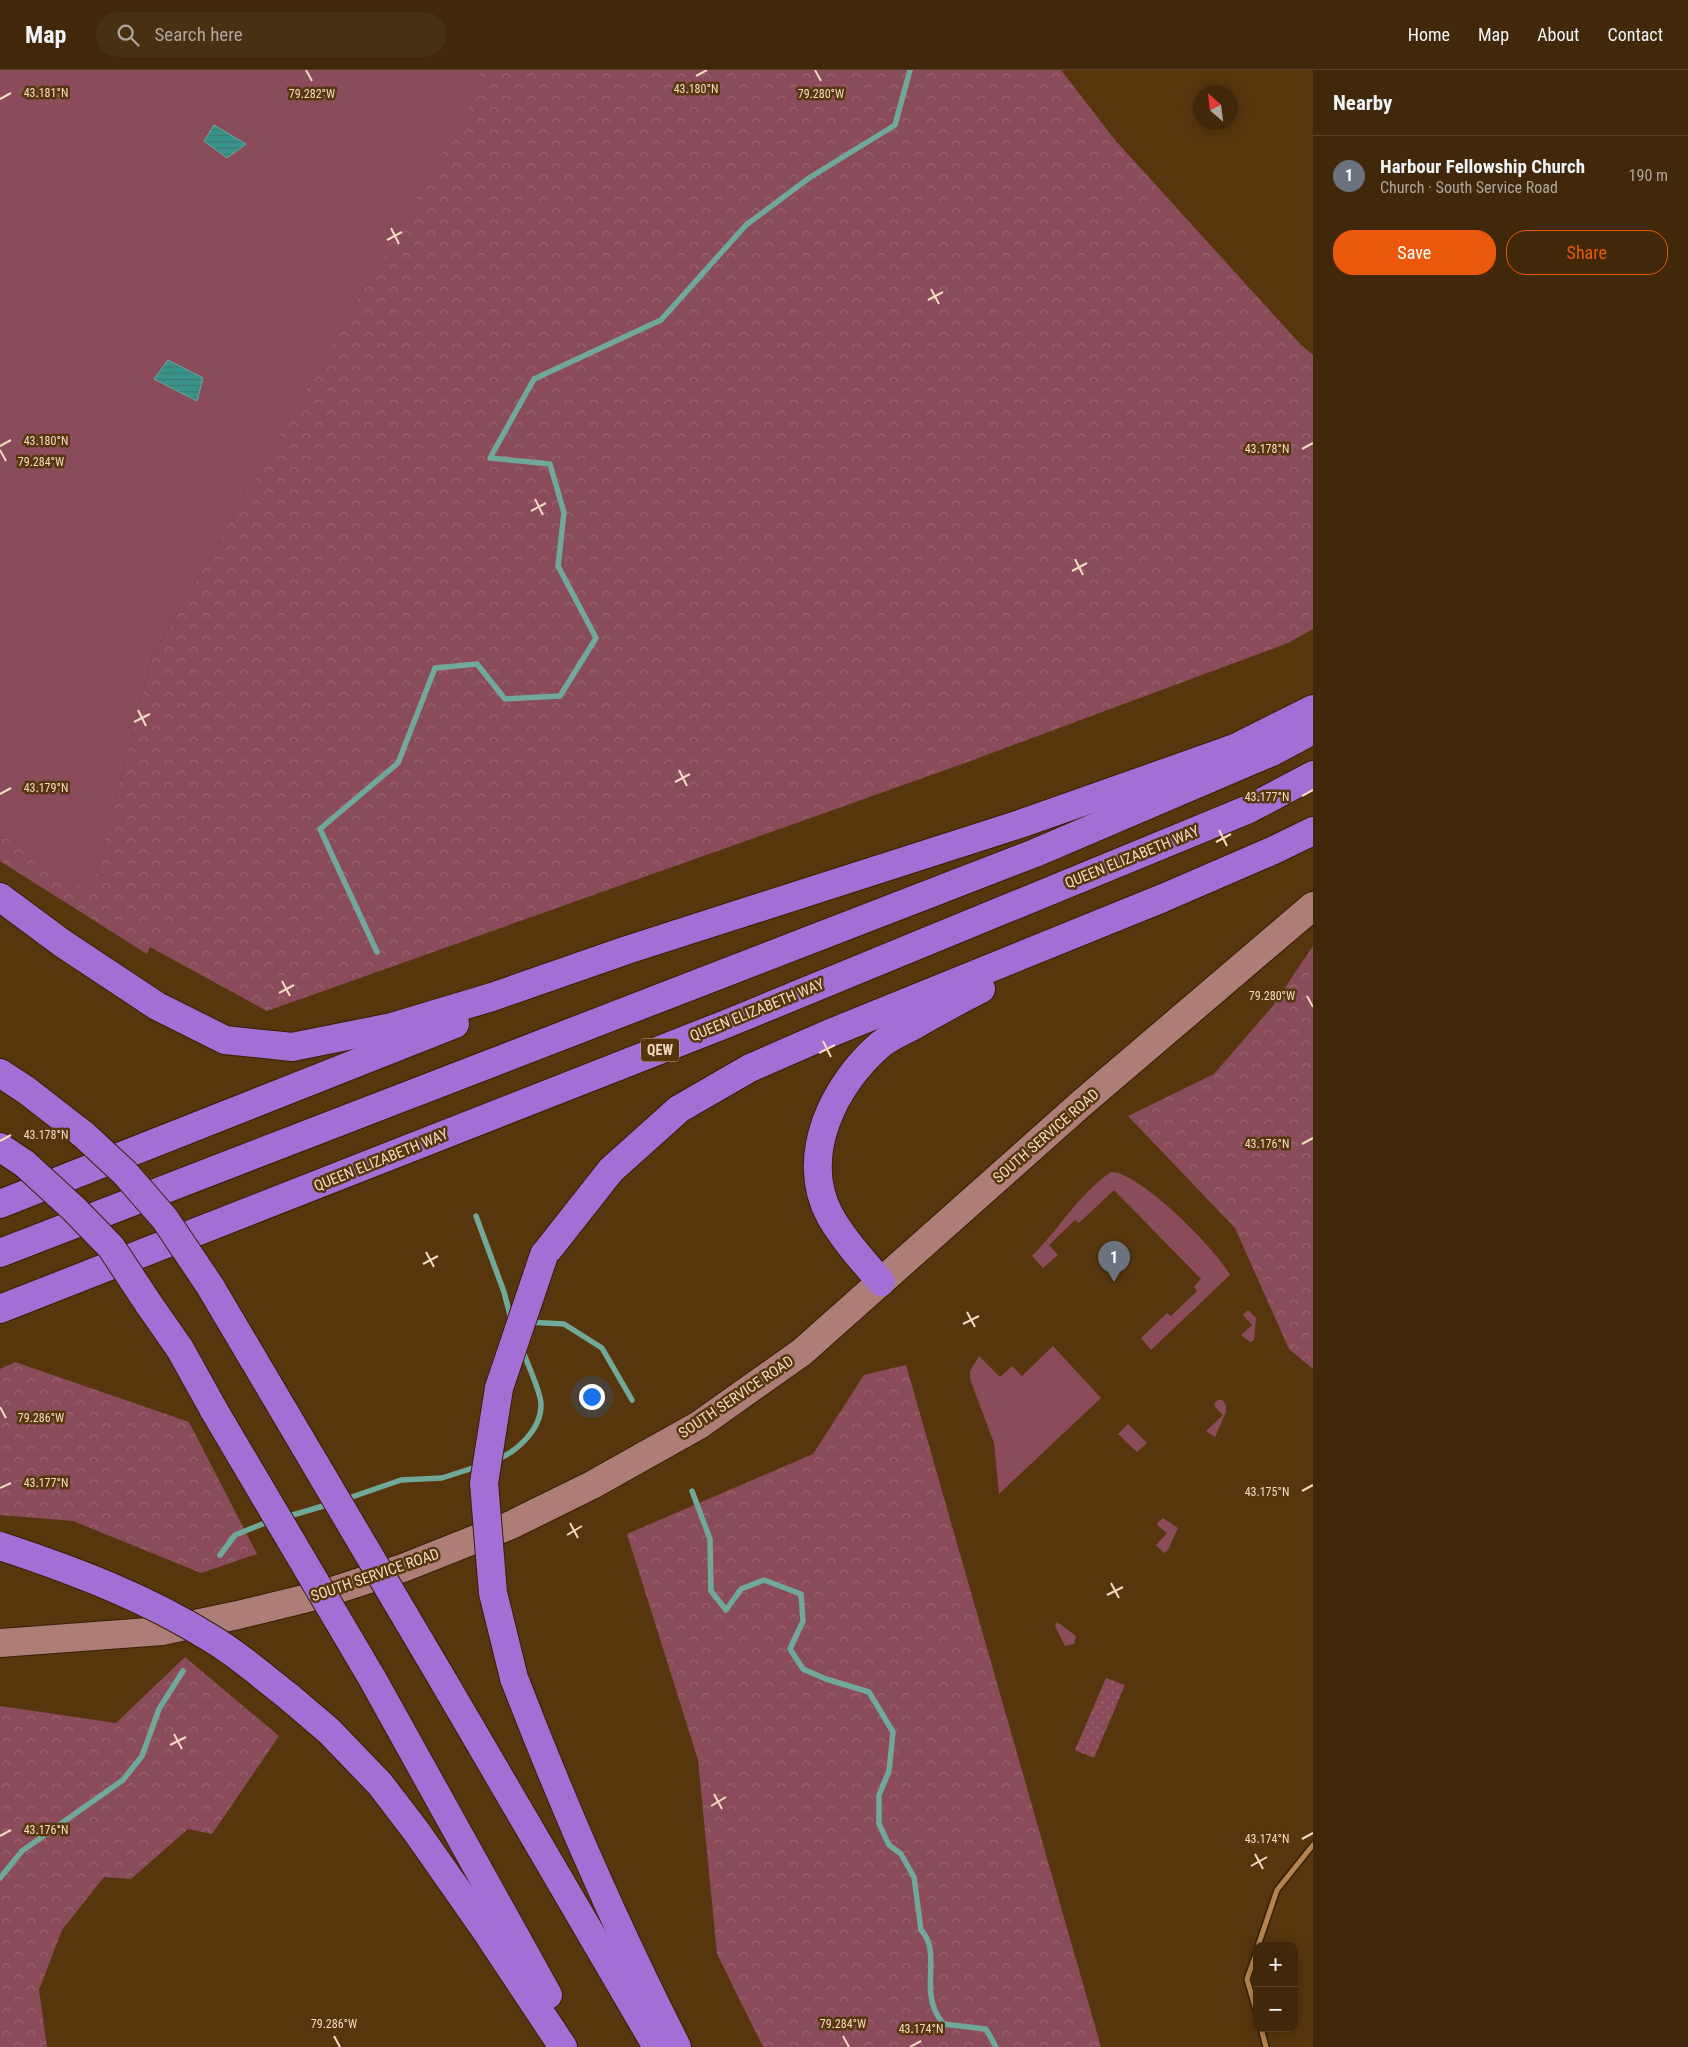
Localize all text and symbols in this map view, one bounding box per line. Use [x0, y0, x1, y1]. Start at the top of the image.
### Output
search box [96, 12, 446, 57]
text: Map [25, 21, 66, 49]
icon: search [114, 21, 142, 49]
text: Search here [154, 23, 243, 46]
text: Home [1408, 24, 1450, 45]
text: Map [1478, 24, 1509, 45]
text: About [1537, 24, 1579, 45]
text: Contact [1607, 24, 1663, 45]
text: 43.180°N [674, 82, 718, 96]
north arrow [1193, 85, 1238, 130]
text: 43.181°N [24, 86, 68, 100]
text: 79.282°W [289, 87, 335, 101]
text: 79.280°W [798, 87, 844, 101]
text: Nearby [1333, 91, 1392, 115]
text: Harbour Fellowship Church [1380, 155, 1585, 178]
text: 1 [1345, 166, 1353, 185]
text: 190 m [1629, 166, 1668, 185]
text: Church · South Service Road [1380, 178, 1558, 197]
button: Save [1333, 230, 1496, 275]
button: Share [1506, 230, 1668, 275]
text: 43.180°N [24, 434, 68, 448]
text: 43.178°N [1245, 442, 1289, 456]
text: 79.284°W [18, 455, 64, 469]
text: 43.179°N [24, 781, 68, 795]
text: 43.177°N [1245, 790, 1289, 804]
street label: QUEEN ELIZABETH WAY [1062, 822, 1202, 892]
street label: QUEEN ELIZABETH WAY [687, 975, 827, 1045]
text: 79.280°W [1249, 989, 1295, 1003]
road number: QEW [641, 1038, 679, 1062]
street label: SOUTH SERVICE ROAD [989, 1085, 1103, 1187]
street label: QUEEN ELIZABETH WAY [311, 1125, 451, 1195]
text: 43.178°N [24, 1128, 68, 1142]
text: 43.176°N [1245, 1137, 1289, 1151]
pin: 1 [1098, 1241, 1130, 1282]
street label: SOUTH SERVICE ROAD [675, 1352, 797, 1442]
your location [579, 1384, 605, 1410]
text: 79.286°W [18, 1411, 64, 1425]
text: 43.177°N [24, 1476, 68, 1490]
text: 43.175°N [1245, 1485, 1289, 1499]
street label: SOUTH SERVICE ROAD [309, 1545, 441, 1605]
text: 43.176°N [24, 1823, 68, 1837]
text: 43.174°N [1245, 1832, 1289, 1846]
map controls [1253, 1942, 1298, 2032]
button: + [1253, 1942, 1298, 1987]
button: − [1253, 1987, 1298, 2032]
text: 79.286°W [311, 2017, 357, 2031]
text: 79.284°W [820, 2017, 866, 2031]
text: 43.174°N [899, 2022, 943, 2036]

